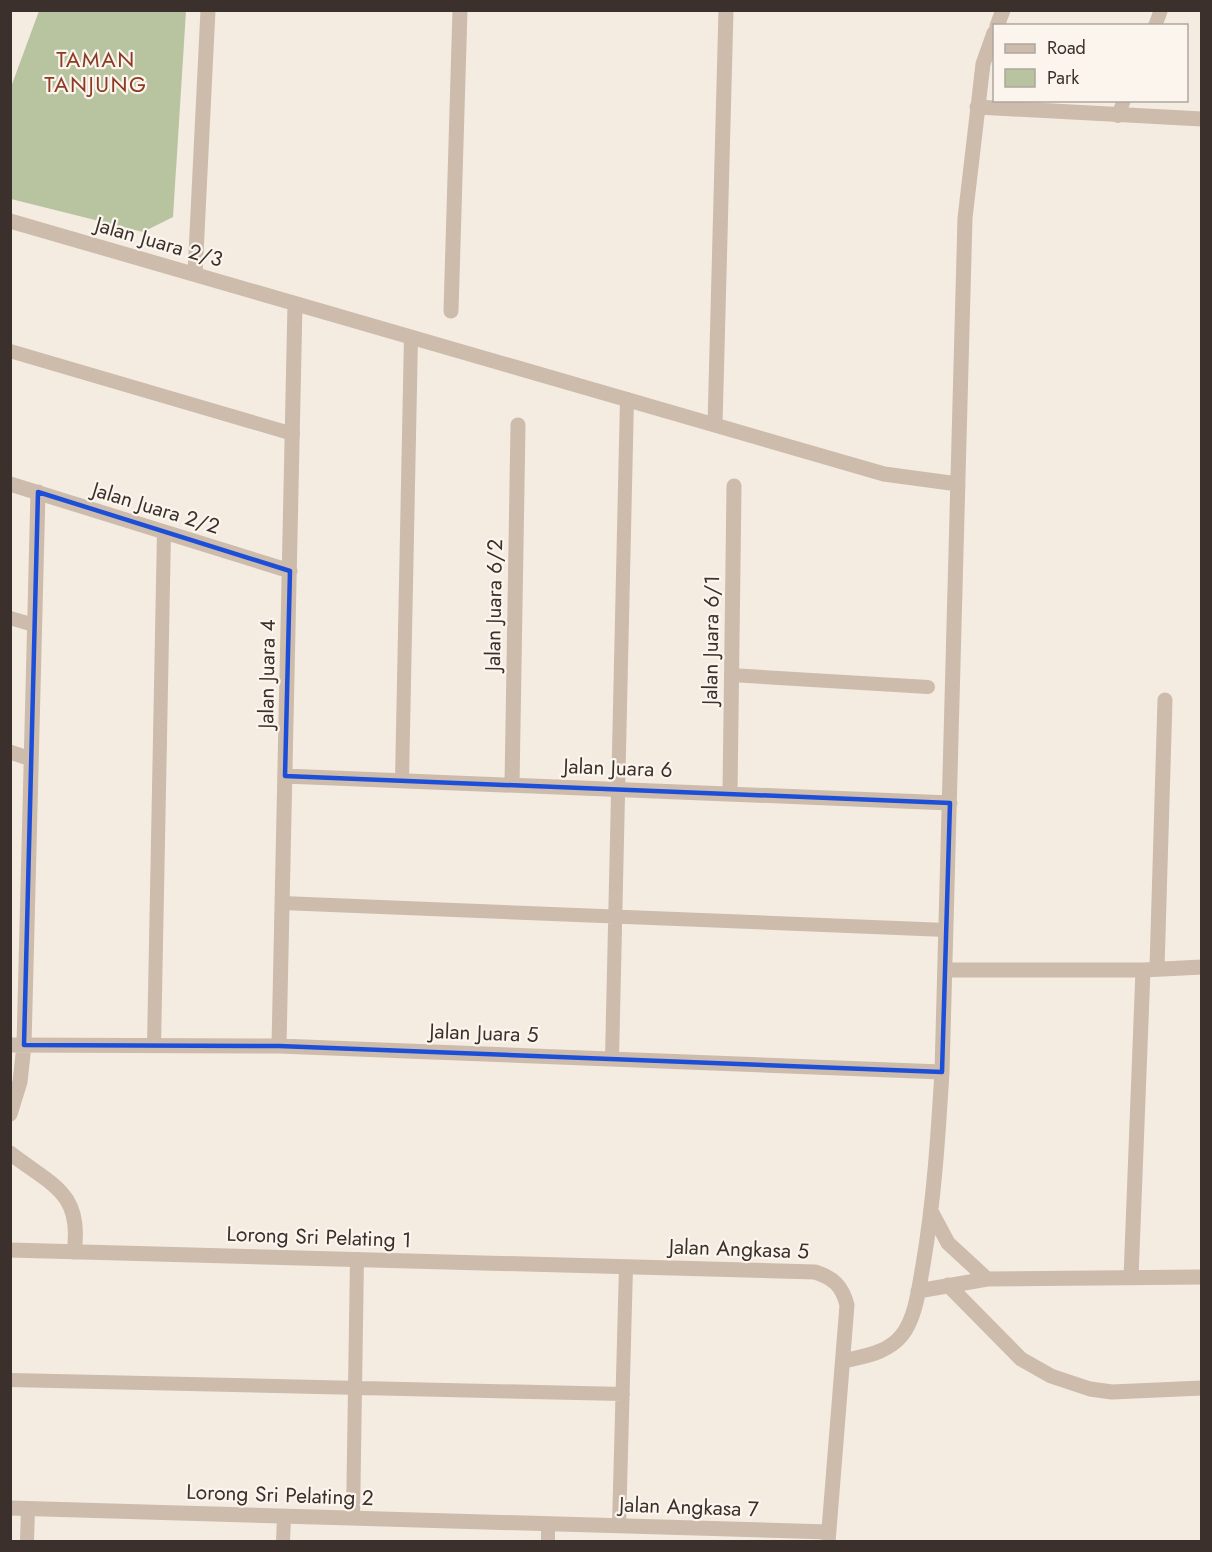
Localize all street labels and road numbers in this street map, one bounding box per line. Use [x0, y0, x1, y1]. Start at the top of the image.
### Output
street label: Jalan Juara 2/3 [89, 209, 226, 275]
street label: Jalan Juara 2/2 [86, 473, 223, 542]
street label: Jalan Juara 6/2 [478, 539, 510, 674]
street label: Jalan Juara 6/1 [695, 575, 727, 708]
street label: Jalan Juara 4 [251, 619, 283, 732]
street label: Jalan Juara 6 [560, 751, 673, 785]
street label: Jalan Juara 5 [426, 1016, 539, 1050]
street label: Lorong Sri Pelating 1 [226, 1219, 412, 1255]
street label: Jalan Angkasa 5 [665, 1231, 810, 1266]
street label: Lorong Sri Pelating 2 [186, 1477, 374, 1513]
street label: Jalan Angkasa 7 [616, 1489, 759, 1524]

